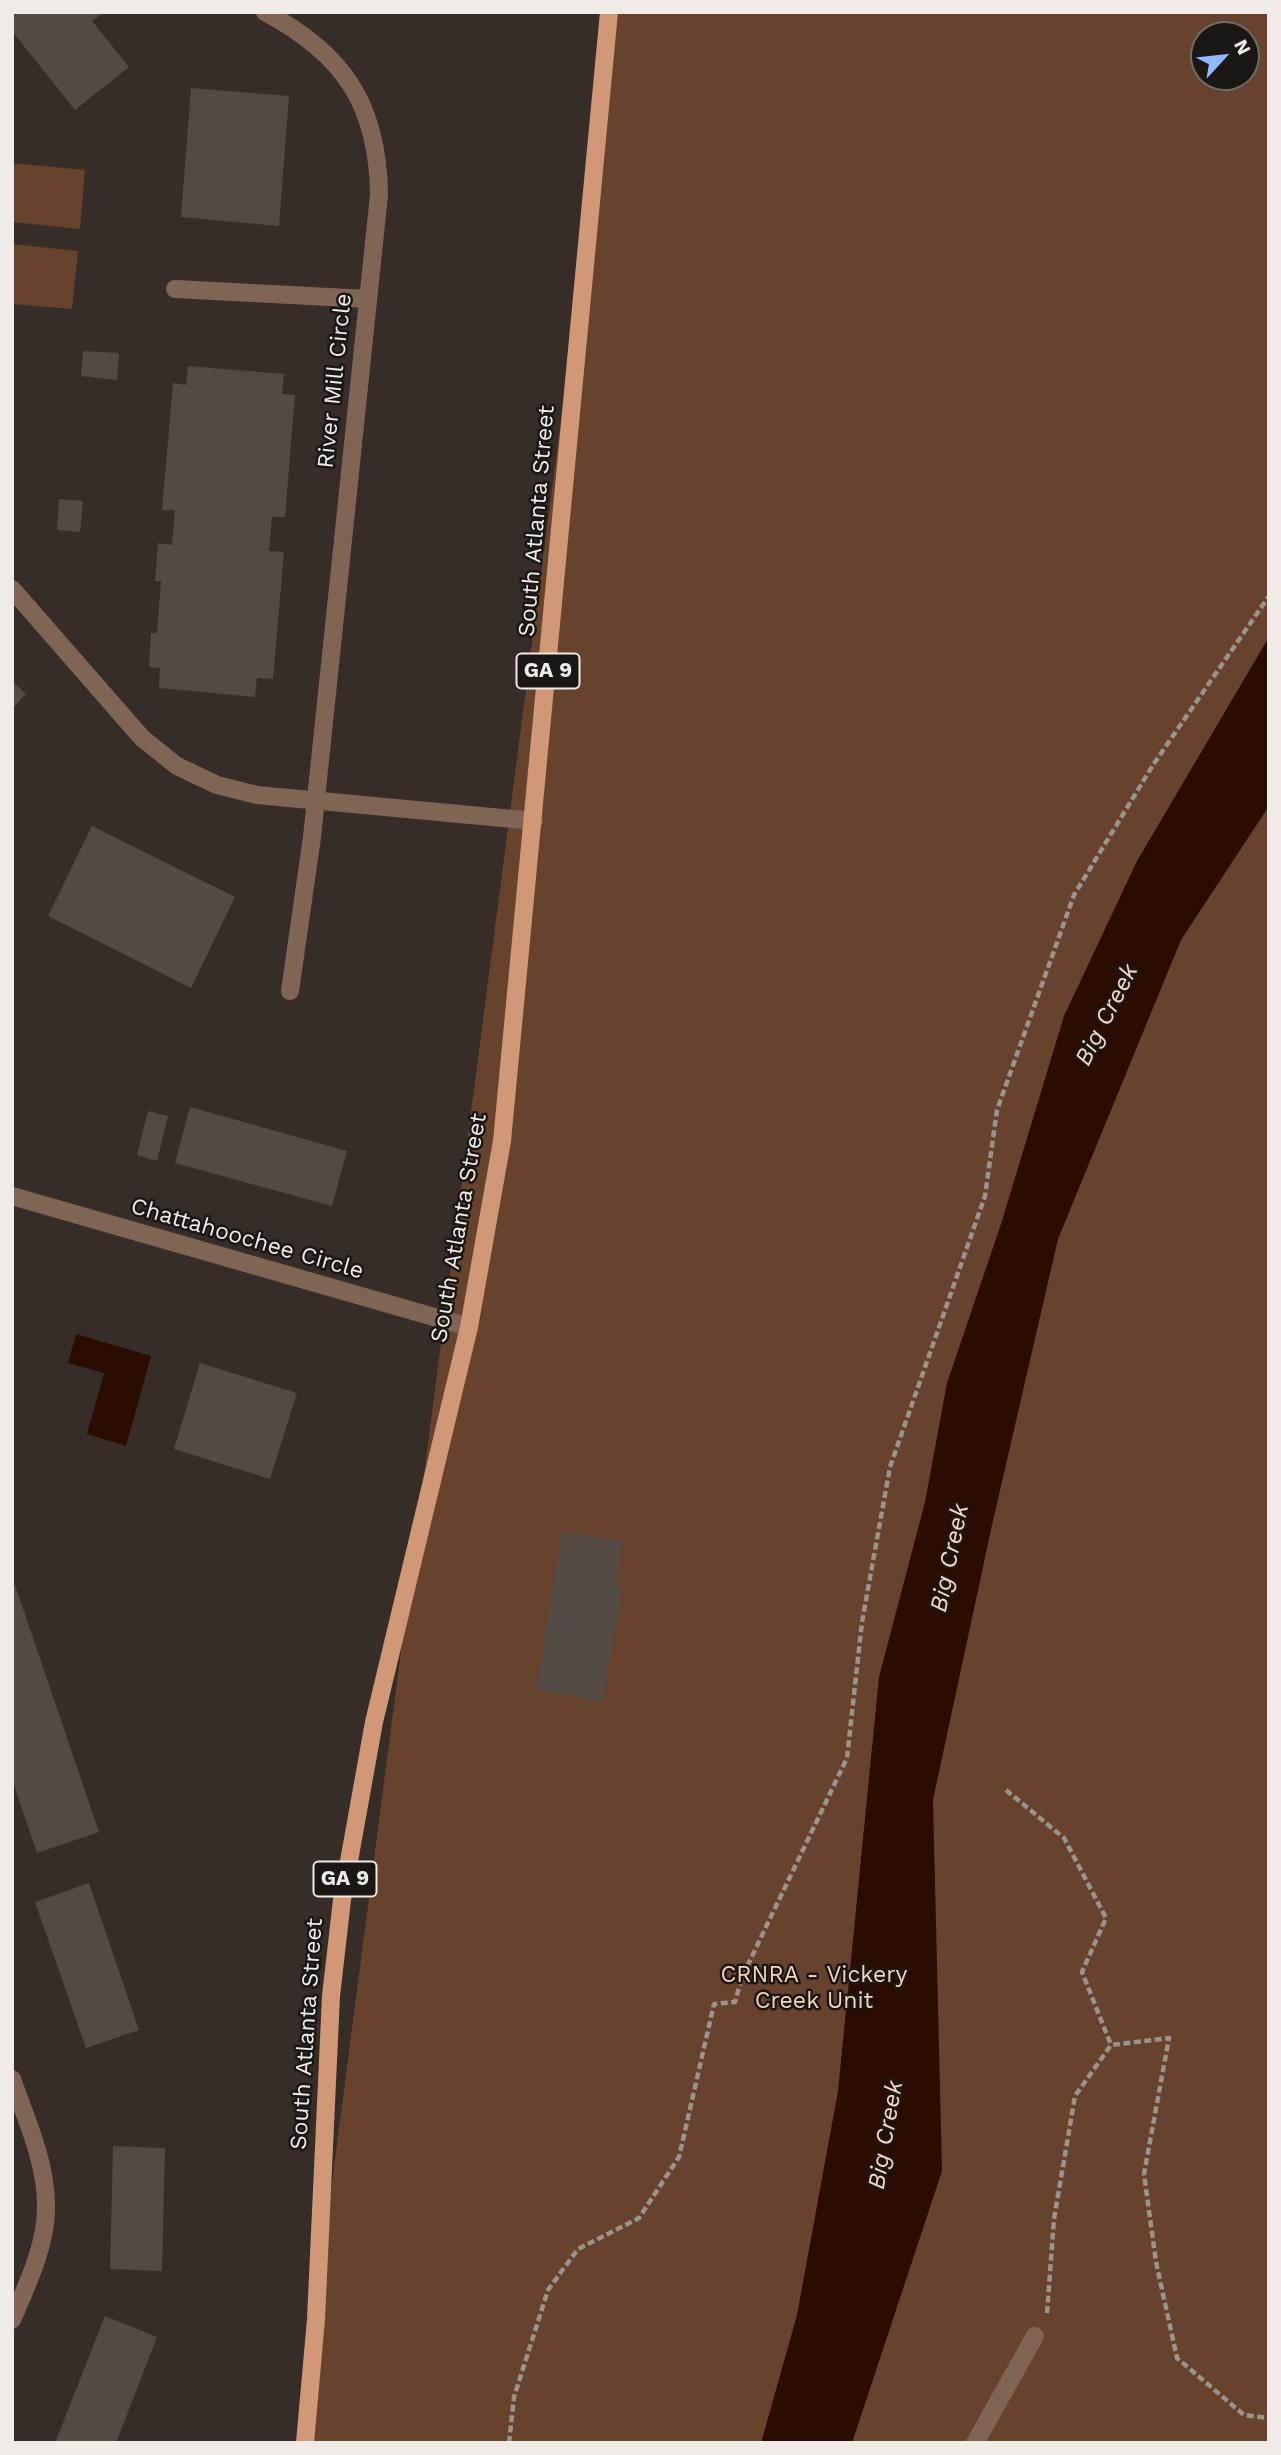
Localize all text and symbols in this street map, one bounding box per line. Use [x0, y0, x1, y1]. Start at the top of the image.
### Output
north arrow [1190, 21, 1260, 91]
text: N [1229, 36, 1256, 59]
street label: River Mill Circle [312, 292, 358, 470]
street label: South Atlanta Street [513, 404, 561, 638]
road number: GA 9 [516, 654, 580, 688]
water label: Big Creek [1069, 959, 1145, 1071]
street label: South Atlanta Street [425, 1111, 493, 1345]
street label: Chattahoochee Circle [127, 1193, 367, 1285]
water label: Big Creek [924, 1501, 976, 1615]
road number: GA 9 [314, 1862, 376, 1896]
street label: South Atlanta Street [285, 1917, 329, 2151]
park label: CRNRA - Vickery Creek Unit [721, 1961, 907, 2015]
water label: Big Creek [862, 2078, 910, 2192]

